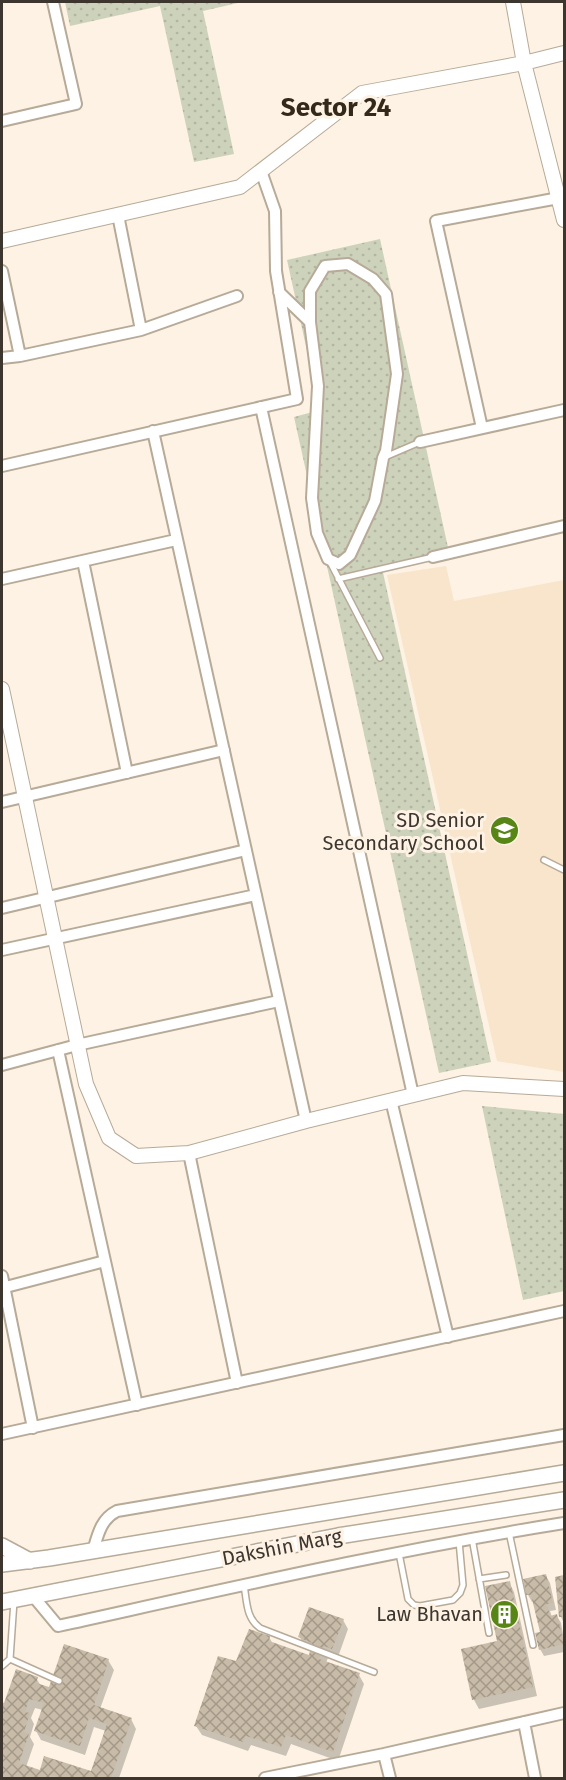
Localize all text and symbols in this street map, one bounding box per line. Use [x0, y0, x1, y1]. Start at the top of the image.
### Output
district label: Sector 24 [281, 92, 392, 123]
place label: SD Senior Secondary School [323, 808, 484, 855]
school or university icon: SD Senior Secondary School [489, 815, 521, 847]
street label: Dakshin Marg [220, 1523, 345, 1570]
building icon: Law Bhavan [488, 1598, 520, 1630]
place label: Law Bhavan [376, 1602, 483, 1626]

